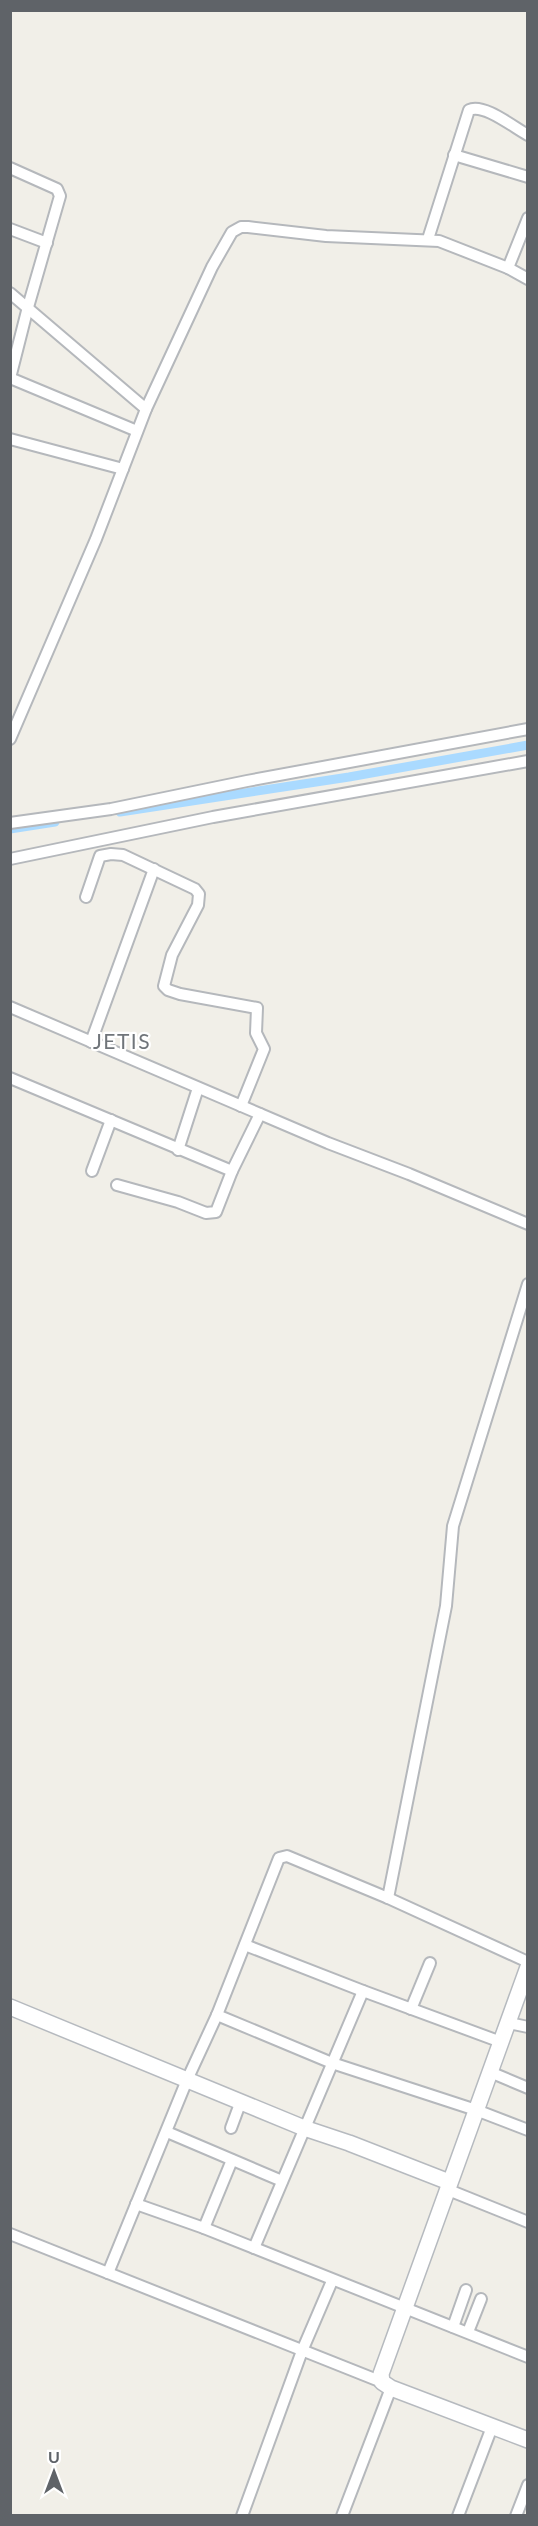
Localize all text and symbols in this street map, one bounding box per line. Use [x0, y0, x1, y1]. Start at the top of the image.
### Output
district label: JETIS [93, 1028, 151, 1053]
north arrow [24, 2442, 84, 2502]
text: U [48, 2447, 60, 2466]

